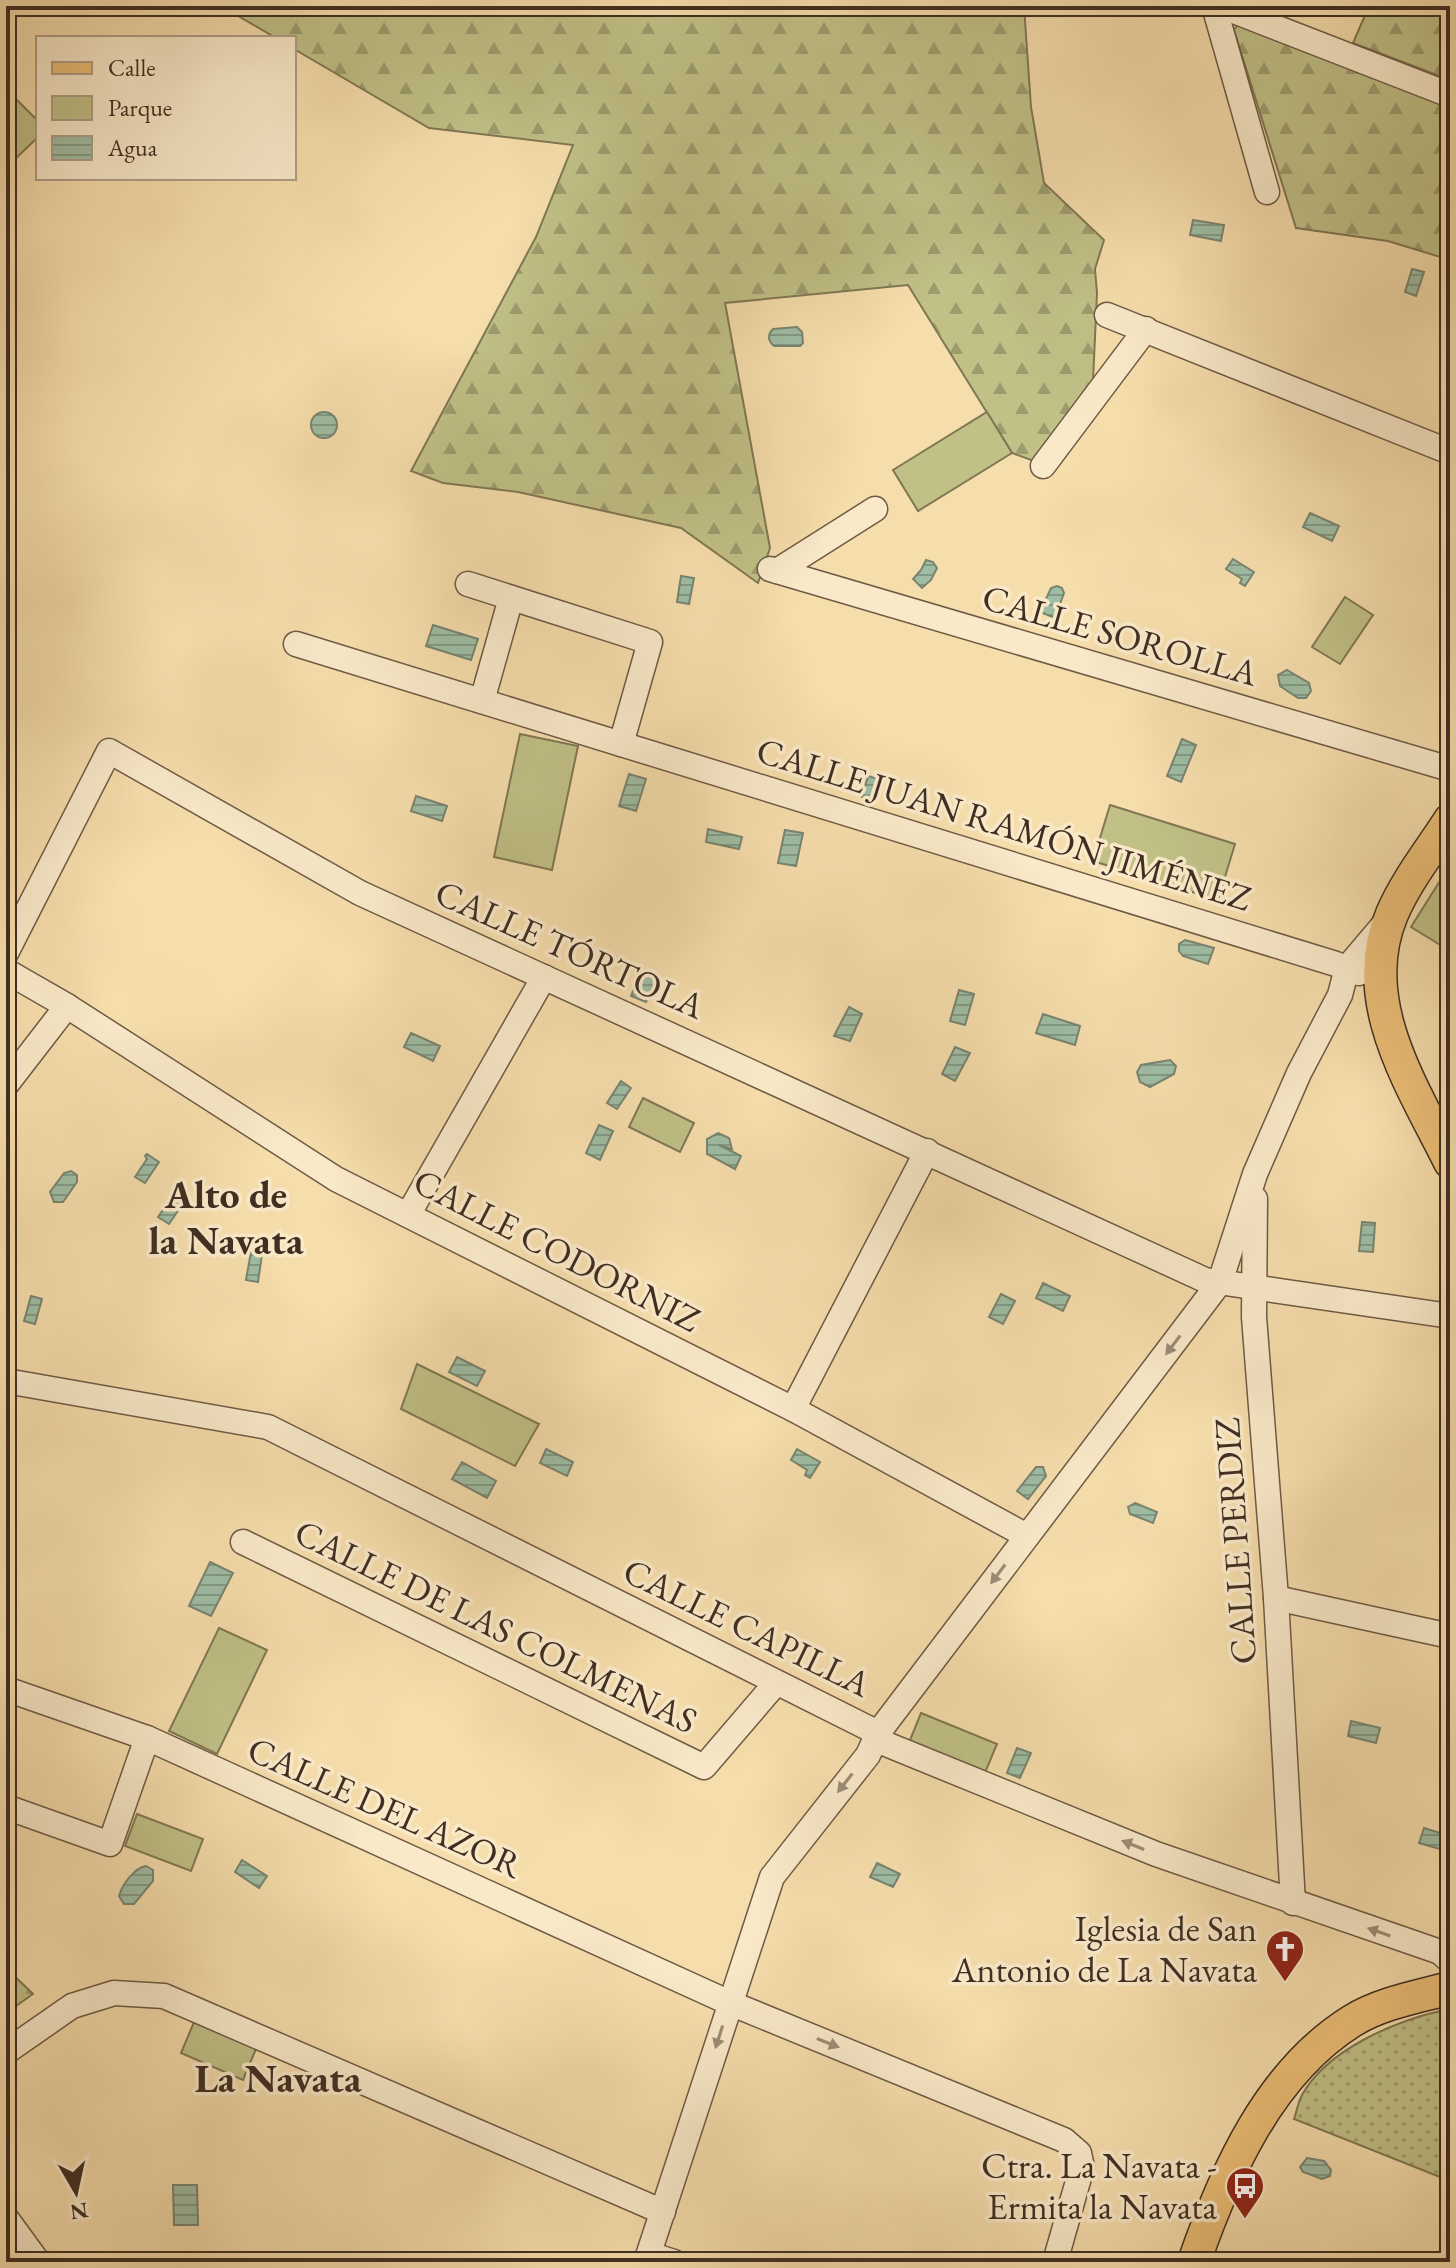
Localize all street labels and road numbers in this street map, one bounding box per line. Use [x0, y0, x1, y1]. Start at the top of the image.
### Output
street label: CALLE SOROLLA [977, 573, 1264, 697]
street label: CALLE JUAN RAMÓN JIMÉNEZ [751, 726, 1257, 922]
street label: CALLE TÓRTOLA [428, 869, 713, 1030]
street label: CALLE CODORNIZ [406, 1157, 709, 1343]
street label: CALLE PERDIZ [1203, 1416, 1267, 1666]
street label: CALLE DE LAS COLMENAS [287, 1508, 705, 1744]
street label: CALLE CAPILLA [616, 1547, 879, 1708]
street label: CALLE DEL AZOR [240, 1725, 530, 1889]

